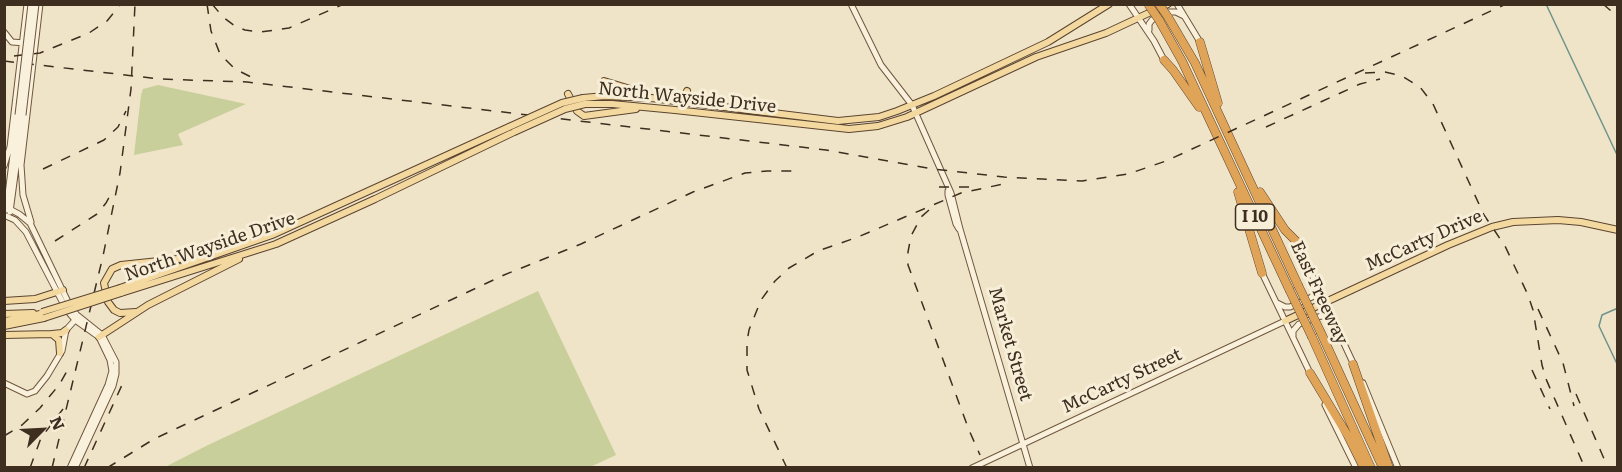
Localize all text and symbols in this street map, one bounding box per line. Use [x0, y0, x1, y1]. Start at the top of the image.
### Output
street label: North Wayside Drive [597, 78, 777, 118]
road number: I 10 [1236, 204, 1274, 230]
street label: McCarty Drive [1362, 206, 1486, 276]
street label: North Wayside Drive [122, 208, 298, 286]
street label: East Freeway [1286, 238, 1352, 348]
street label: Market Street [983, 285, 1037, 403]
street label: McCarty Street [1059, 344, 1185, 418]
north arrow [12, 400, 72, 460]
text: N [45, 412, 72, 434]

